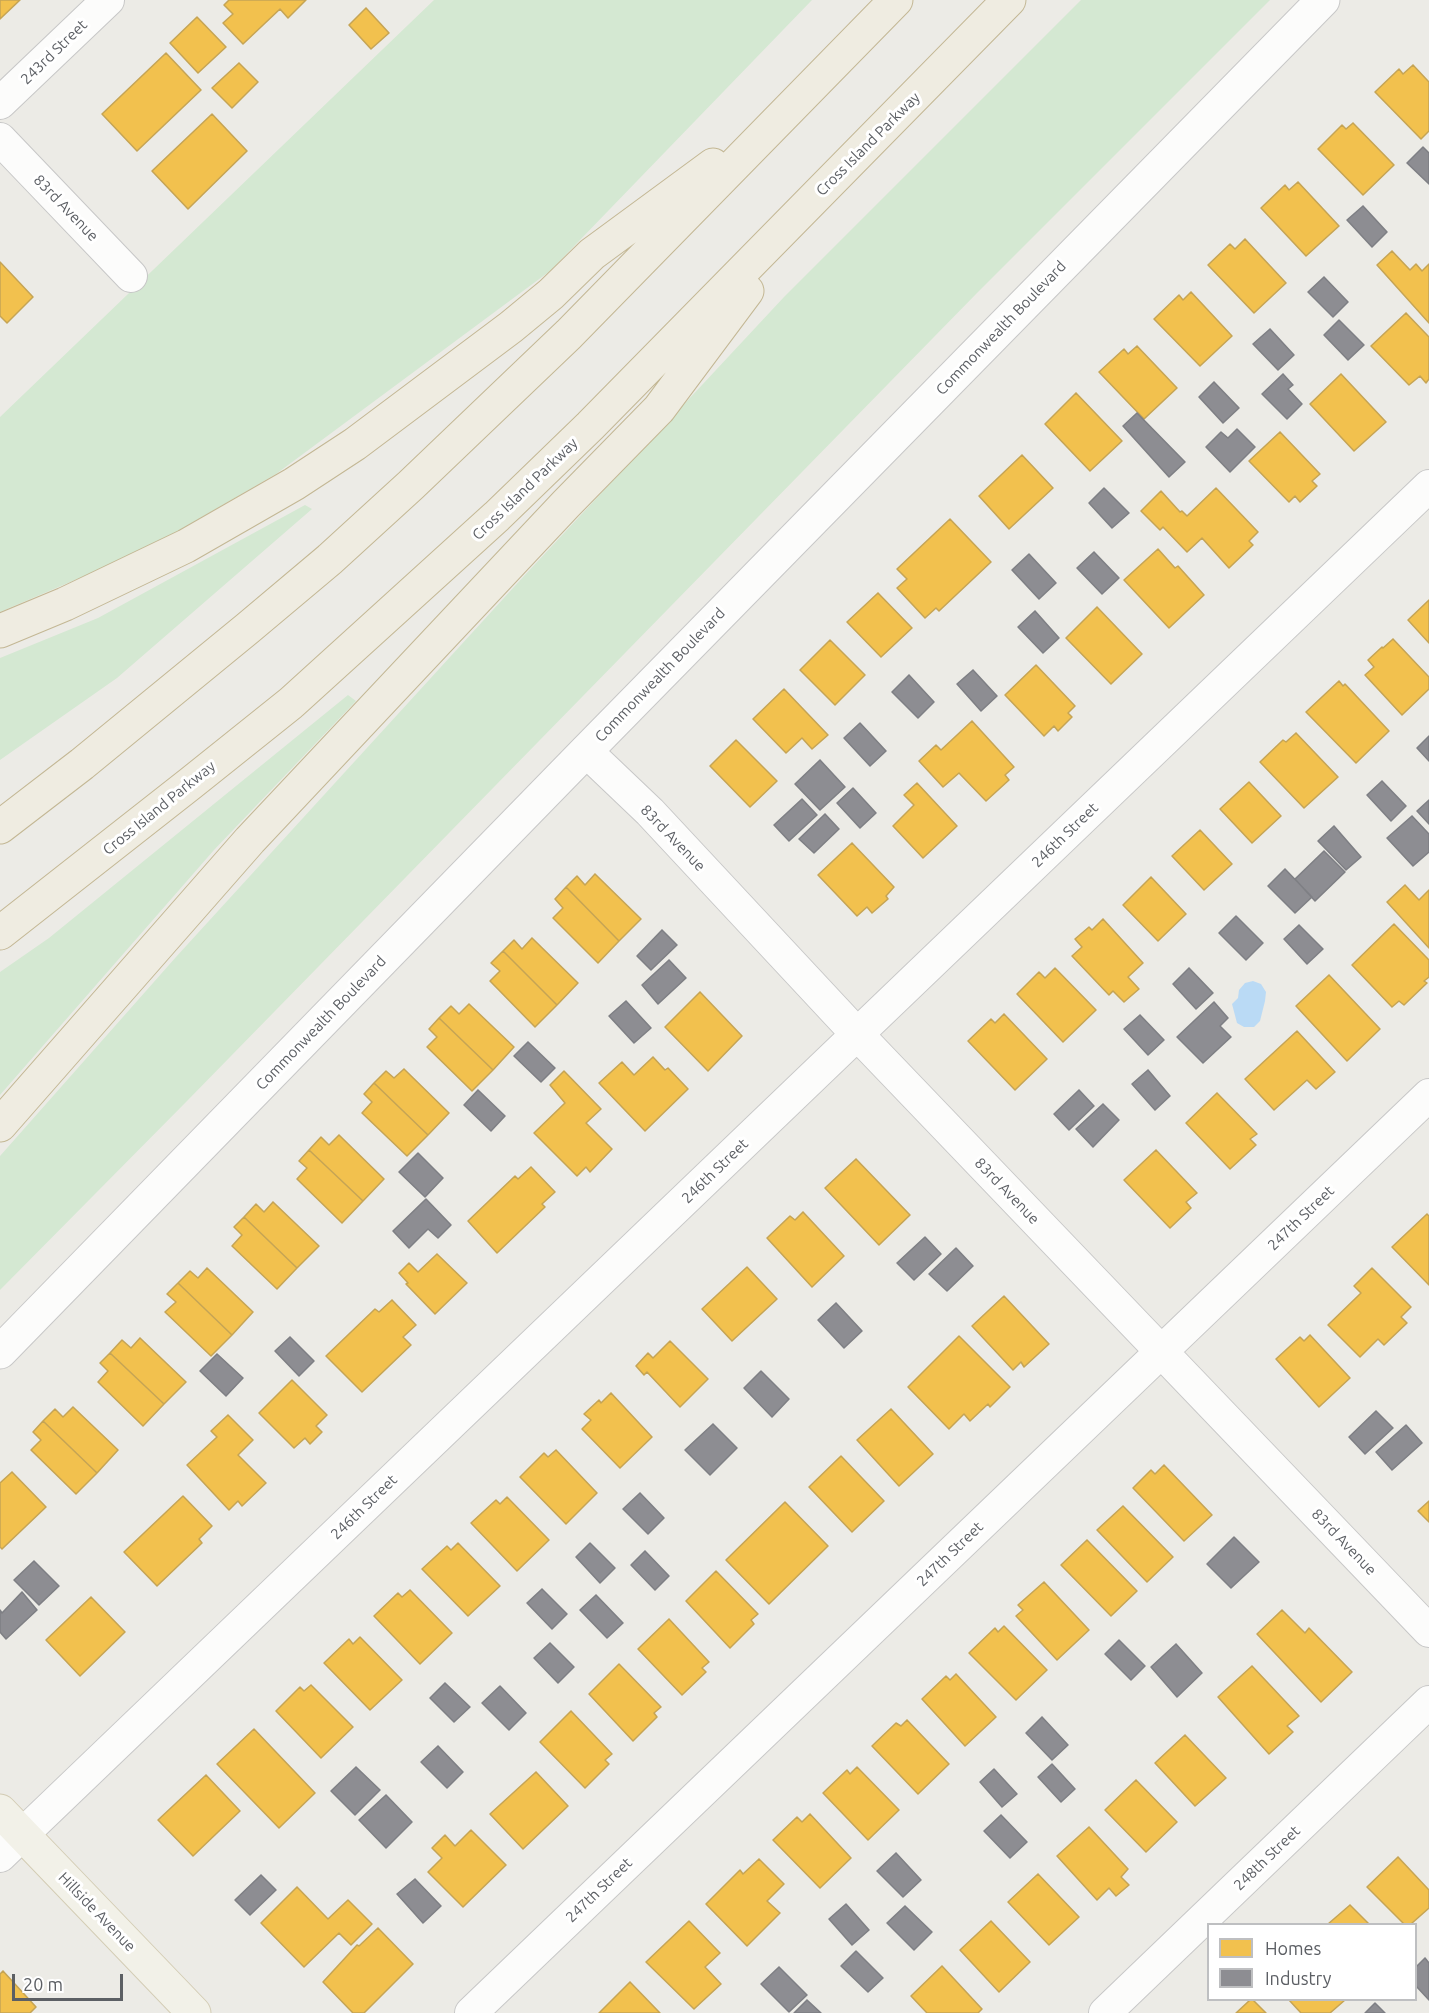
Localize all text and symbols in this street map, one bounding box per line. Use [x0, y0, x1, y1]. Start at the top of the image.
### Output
street label: 243rd Street [17, 16, 91, 88]
street label: Cross Island Parkway [812, 88, 924, 200]
street label: 83rd Avenue [30, 171, 102, 245]
street label: Commonwealth Boulevard [932, 257, 1070, 399]
street label: Cross Island Parkway [469, 434, 581, 544]
street label: Commonwealth Boulevard [591, 604, 729, 746]
street label: Cross Island Parkway [99, 757, 219, 859]
street label: 246th Street [1028, 799, 1102, 871]
street label: 83rd Avenue [637, 801, 709, 875]
street label: Commonwealth Boulevard [252, 952, 390, 1094]
street label: 246th Street [678, 1135, 752, 1207]
street label: 83rd Avenue [971, 1154, 1043, 1228]
street label: 247th Street [1264, 1182, 1338, 1254]
street label: 246th Street [327, 1471, 401, 1543]
street label: 83rd Avenue [1308, 1505, 1380, 1579]
street label: 247th Street [913, 1518, 987, 1590]
street label: 248th Street [1230, 1822, 1304, 1894]
street label: 247th Street [562, 1854, 636, 1926]
street label: Hillside Avenue [55, 1869, 139, 1955]
legend [1207, 1923, 1417, 2001]
text: Homes [1265, 1938, 1321, 1958]
scale bar [15, 1962, 126, 2000]
text: Industry [1265, 1968, 1331, 1988]
text: 20 m [23, 1974, 63, 1994]

